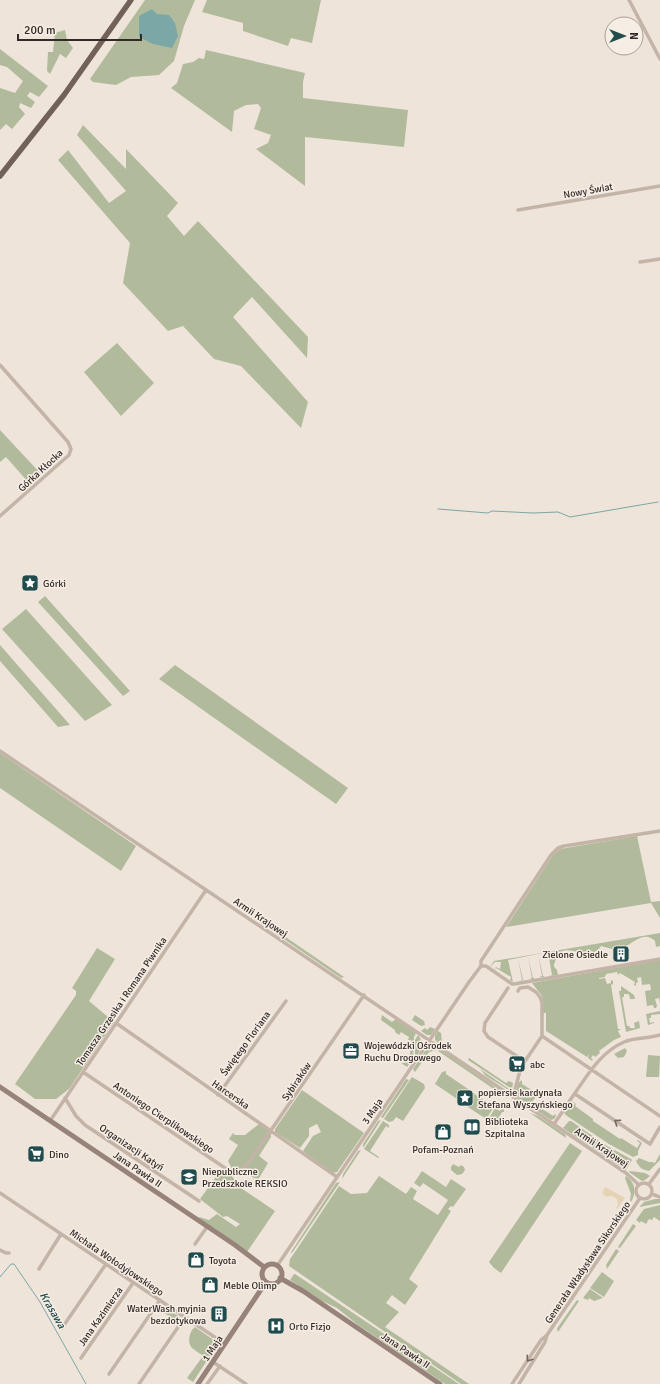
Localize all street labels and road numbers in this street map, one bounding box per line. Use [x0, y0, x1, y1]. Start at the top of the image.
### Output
street label: Nowy Świat [562, 180, 614, 201]
street label: Górka Kłocka [16, 447, 66, 495]
street label: Armii Krajowej [231, 895, 290, 940]
street label: Tomasza Grzesika i Romana Piwnika [74, 935, 170, 1068]
street label: Świętego Floriana [218, 1008, 273, 1078]
street label: Sybiraków [280, 1059, 314, 1103]
street label: Harcerska [209, 1078, 252, 1112]
street label: Antoniego Cierplikowskiego [111, 1080, 216, 1156]
street label: 3 Maja [360, 1096, 386, 1127]
street label: Organizacji Katyń [97, 1122, 166, 1174]
street label: Armii Krajowej [572, 1125, 631, 1170]
street label: Jana Pawła II [111, 1149, 164, 1190]
street label: Generała Władysława Sikorskiego [542, 1199, 633, 1326]
street label: Michała Wołodyjowskiego [67, 1227, 166, 1299]
street label: Jana Kazimierza [76, 1285, 126, 1348]
street label: Jana Pawła II [379, 1330, 432, 1371]
street label: 1 Maja [200, 1333, 226, 1364]

